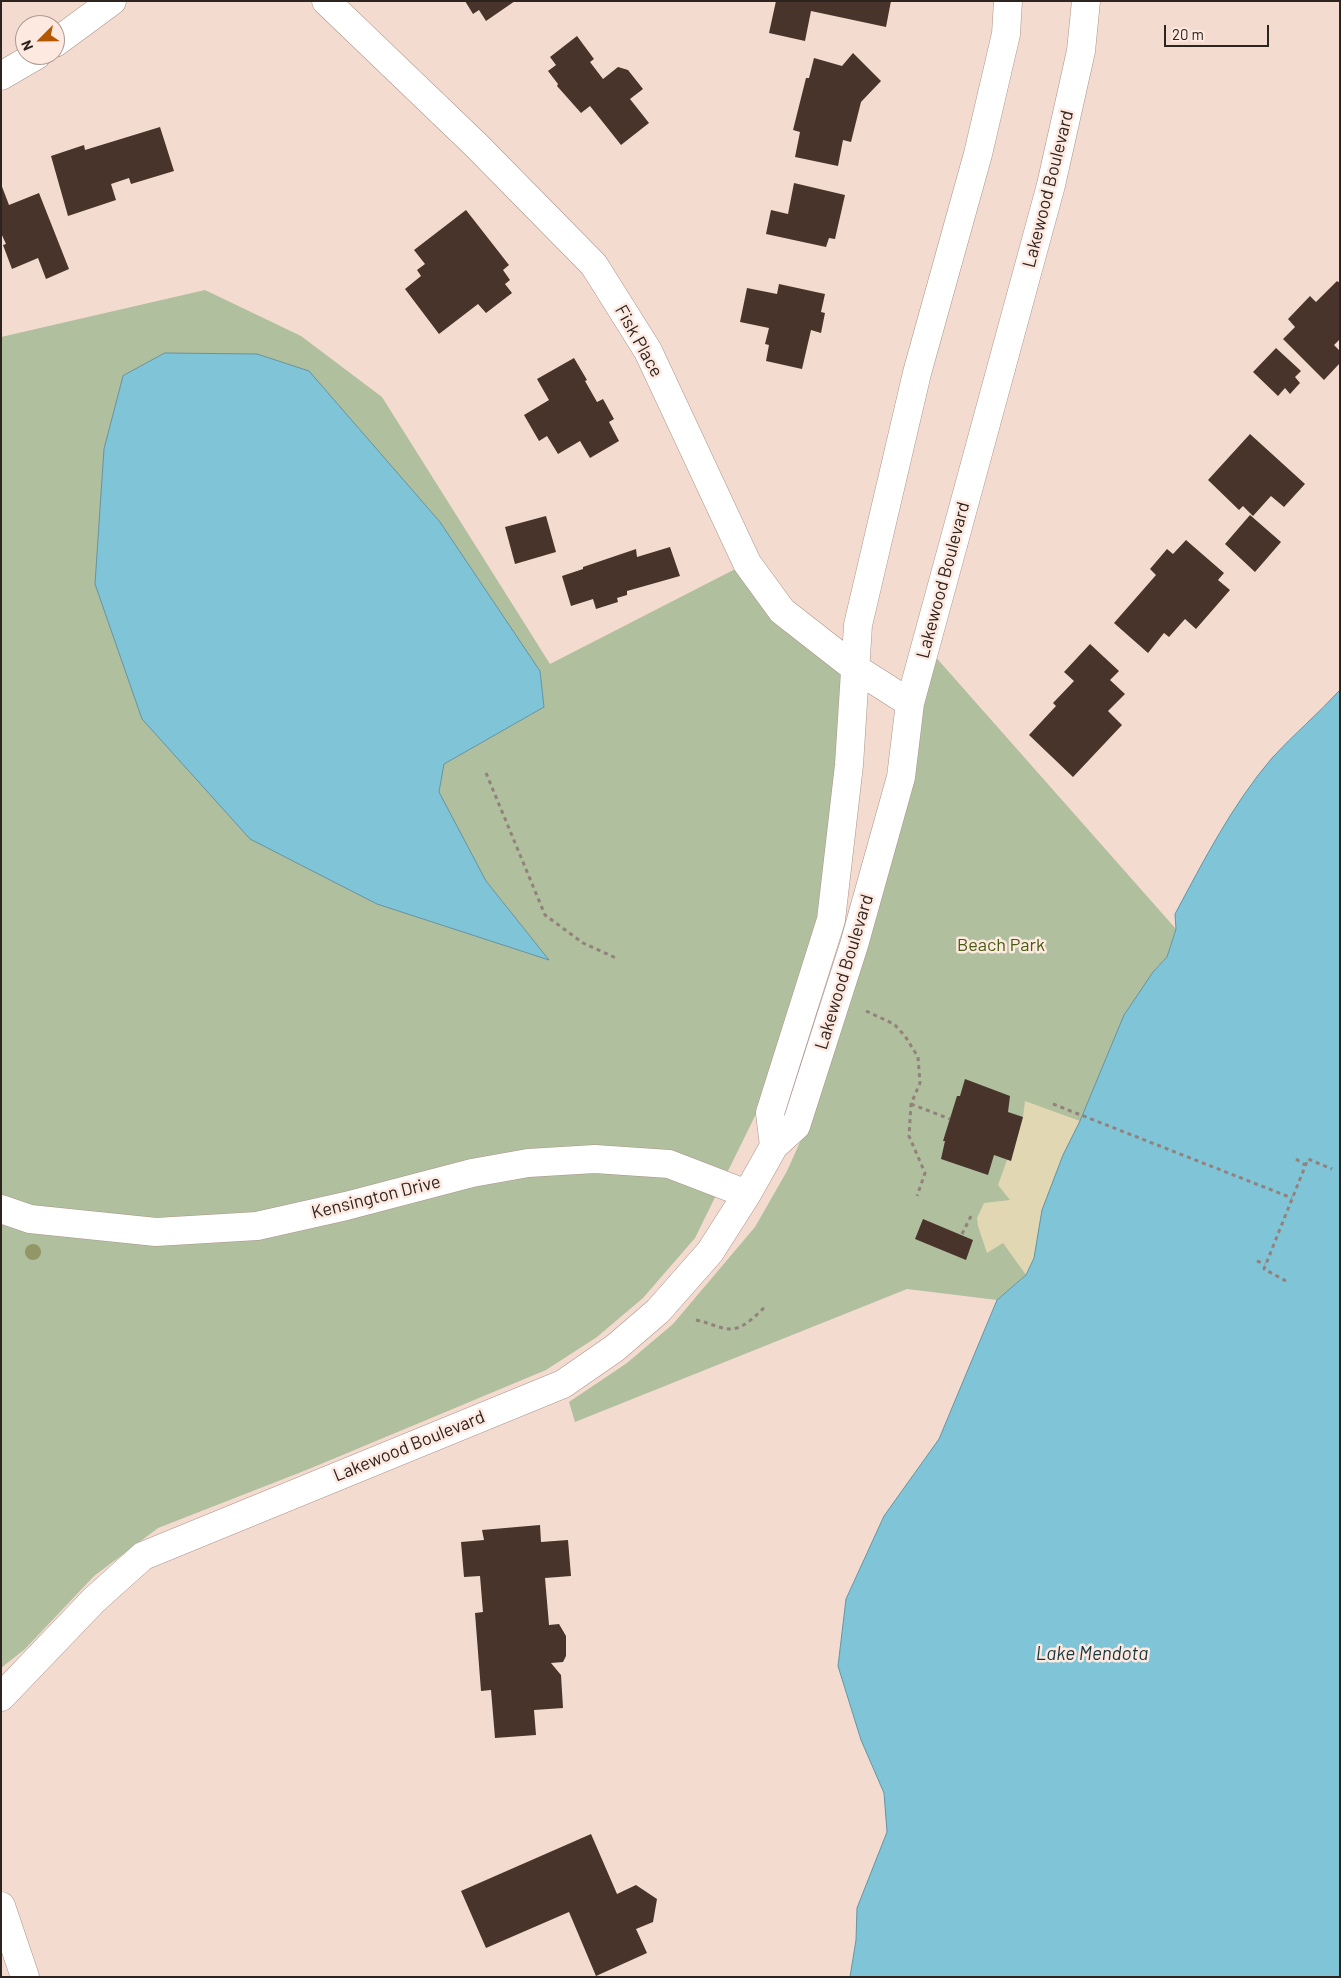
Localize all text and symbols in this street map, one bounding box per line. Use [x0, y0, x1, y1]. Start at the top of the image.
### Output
north arrow [15, 15, 65, 65]
scale bar [1166, 15, 1271, 47]
text: 20 m [1172, 25, 1204, 43]
text: N [17, 38, 36, 53]
street label: Lakewood Boulevard [1018, 108, 1078, 270]
street label: Fisk Place [610, 301, 668, 381]
street label: Lakewood Boulevard [912, 499, 974, 661]
street label: Lakewood Boulevard [810, 892, 878, 1052]
park label: Beach Park [957, 934, 1045, 956]
street label: Kensington Drive [309, 1171, 443, 1223]
street label: Lakewood Boulevard [330, 1406, 488, 1486]
water label: Lake Mendota [1036, 1643, 1148, 1665]

